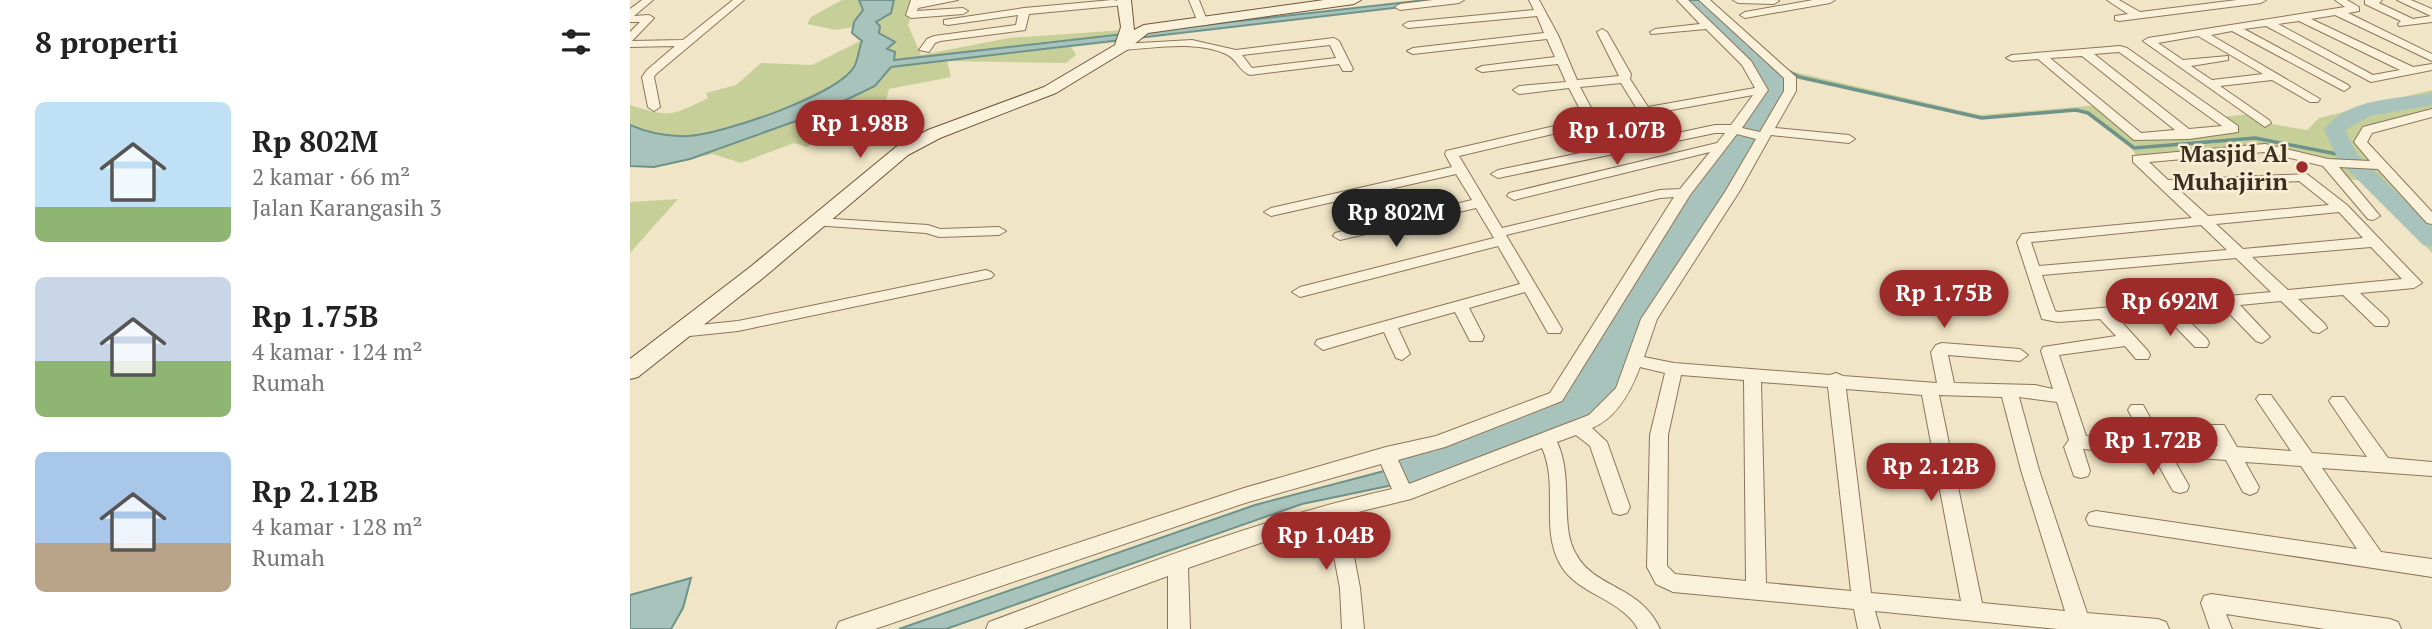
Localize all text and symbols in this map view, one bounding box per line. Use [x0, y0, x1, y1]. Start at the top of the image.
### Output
text: 8 properti [35, 22, 178, 62]
icon: filters [557, 23, 595, 61]
pin: Rp 1.98B [788, 100, 932, 160]
text: Rp 1.98B [812, 107, 908, 138]
pin: Rp 1.07B [1545, 108, 1689, 167]
text: Rp 1.07B [1569, 114, 1665, 145]
text: Rp 802M [252, 121, 378, 161]
icon: home [91, 130, 175, 214]
place label: Masjid Al Muhajirin [2173, 137, 2289, 197]
marker: Masjid Al Muhajirin [2294, 159, 2310, 175]
text: 2 kamar · 66 m² [252, 161, 410, 192]
pin: Rp 802M [1331, 190, 1461, 249]
text: Jalan Karangasih 3 [252, 192, 442, 223]
text: Rp 802M [1348, 196, 1444, 227]
pin: Rp 1.75B [1872, 270, 2016, 330]
text: Rp 1.75B [1896, 277, 1992, 308]
pin: Rp 692M [2105, 278, 2235, 338]
text: Rp 692M [2122, 285, 2218, 316]
text: Rp 1.75B [252, 296, 378, 336]
icon: home [91, 305, 175, 389]
text: 4 kamar · 124 m² [252, 336, 422, 367]
text: Rumah [252, 367, 325, 398]
pin: Rp 1.72B [2081, 418, 2225, 477]
text: Rp 1.72B [2105, 424, 2201, 455]
pin: Rp 2.12B [1859, 444, 2003, 503]
text: Rp 2.12B [1883, 450, 1979, 481]
text: Rp 2.12B [252, 471, 378, 511]
icon: home [91, 480, 175, 564]
text: 4 kamar · 128 m² [252, 511, 422, 542]
pin: Rp 1.04B [1254, 512, 1398, 572]
text: Rp 1.04B [1278, 519, 1374, 550]
text: Rumah [252, 542, 325, 573]

